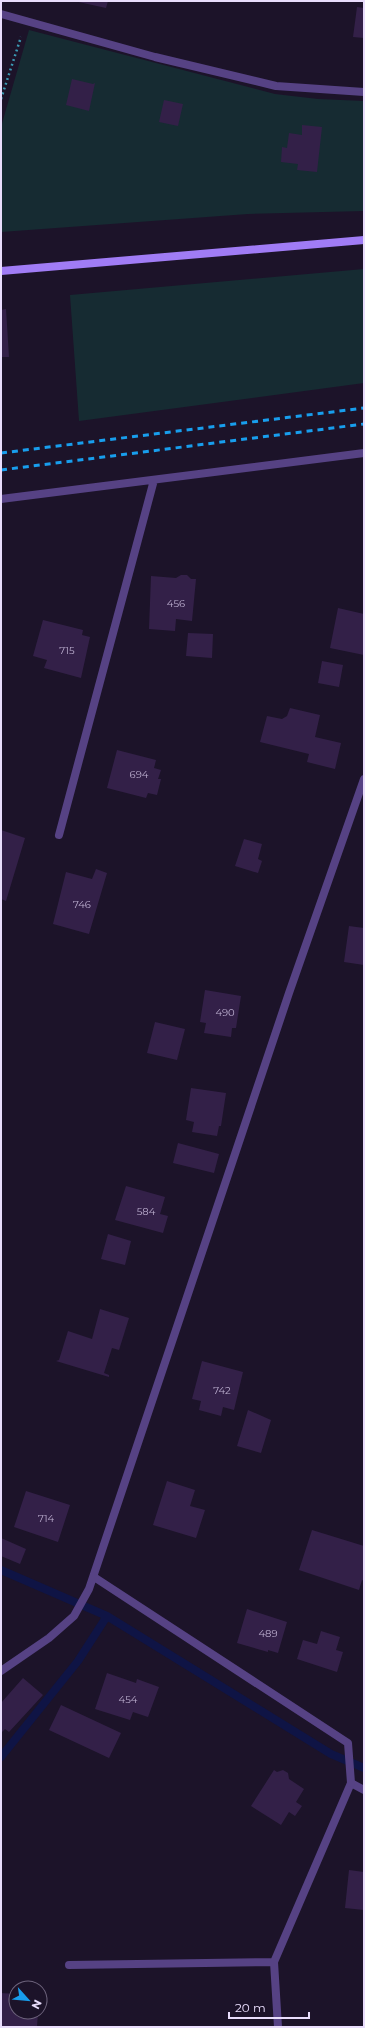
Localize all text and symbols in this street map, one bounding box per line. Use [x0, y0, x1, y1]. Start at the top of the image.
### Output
house number: 456 [167, 597, 185, 610]
house number: 715 [59, 644, 75, 657]
house number: 694 [130, 768, 149, 781]
house number: 746 [73, 898, 91, 911]
house number: 490 [215, 1006, 235, 1019]
house number: 584 [137, 1205, 156, 1218]
house number: 742 [213, 1384, 231, 1397]
house number: 714 [38, 1512, 54, 1525]
house number: 489 [258, 1627, 278, 1640]
house number: 454 [119, 1693, 138, 1706]
north arrow [8, 1980, 48, 2020]
scale bar [229, 1994, 309, 2020]
text: N [29, 1997, 45, 2012]
text: 20 m [235, 2000, 266, 2015]

